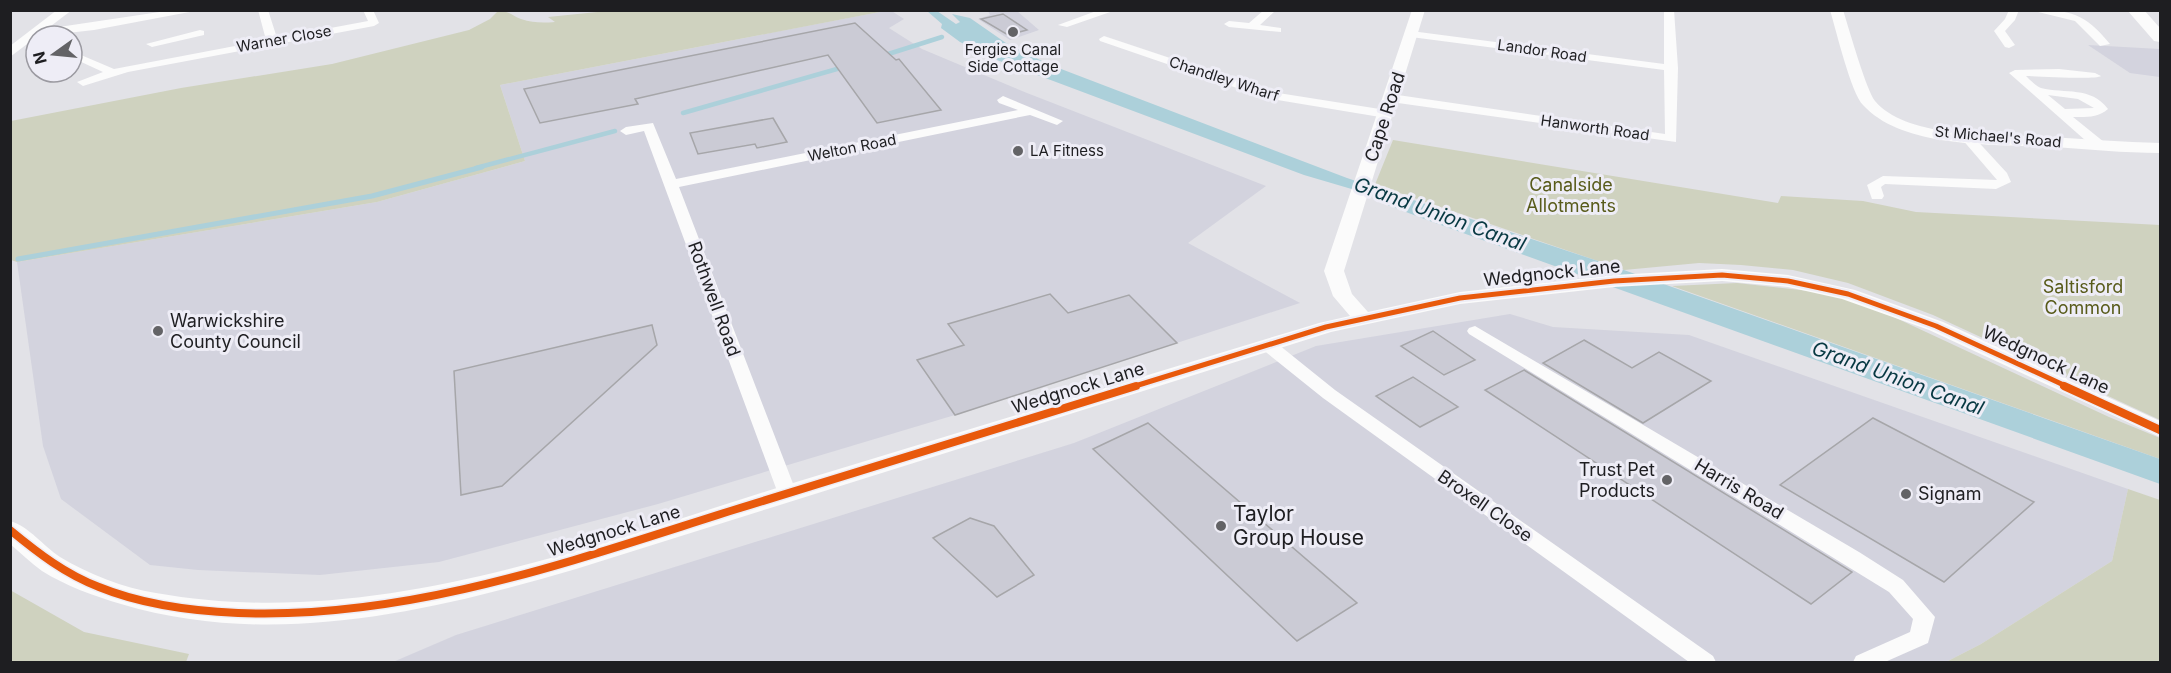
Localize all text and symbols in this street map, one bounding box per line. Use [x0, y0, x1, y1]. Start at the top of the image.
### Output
street label: Warner Close [235, 21, 333, 56]
north arrow [24, 24, 84, 84]
marker: Fergies Canal Side Cottage [1006, 25, 1020, 39]
street label: Landor Road [1496, 35, 1588, 66]
place label: Fergies Canal Side Cottage [965, 40, 1061, 76]
text: N [28, 49, 51, 66]
street label: Chandley Wharf [1167, 52, 1282, 105]
street label: Cape Road [1360, 69, 1409, 164]
street label: Hanworth Road [1540, 110, 1651, 145]
street label: St Michael's Road [1934, 122, 2062, 152]
street label: Welton Road [806, 130, 898, 165]
place label: LA Fitness [1030, 141, 1104, 160]
marker: LA Fitness [1011, 144, 1025, 158]
water label: Grand Union Canal [1351, 172, 1529, 256]
park label: Canalside Allotments [1526, 174, 1616, 216]
street label: Rothwell Road [684, 239, 745, 359]
street label: Wedgnock Lane [1483, 255, 1621, 290]
park label: Saltisford Common [2043, 276, 2123, 318]
place label: Warwickshire County Council [170, 310, 301, 352]
street label: Wedgnock Lane [1979, 321, 2113, 398]
marker: Warwickshire County Council [151, 324, 165, 338]
water label: Grand Union Canal [1809, 336, 1987, 420]
street label: Wedgnock Lane [1009, 357, 1147, 418]
street label: Harris Road [1691, 454, 1788, 523]
place label: Trust Pet Products [1579, 459, 1655, 501]
street label: Broxell Close [1434, 465, 1537, 546]
marker: Trust Pet Products [1660, 473, 1674, 487]
place label: Signam [1918, 483, 1981, 504]
marker: Signam [1899, 487, 1913, 501]
street label: Wedgnock Lane [545, 500, 683, 561]
place label: Taylor Group House [1233, 501, 1364, 550]
marker: Taylor Group House [1214, 519, 1228, 533]

